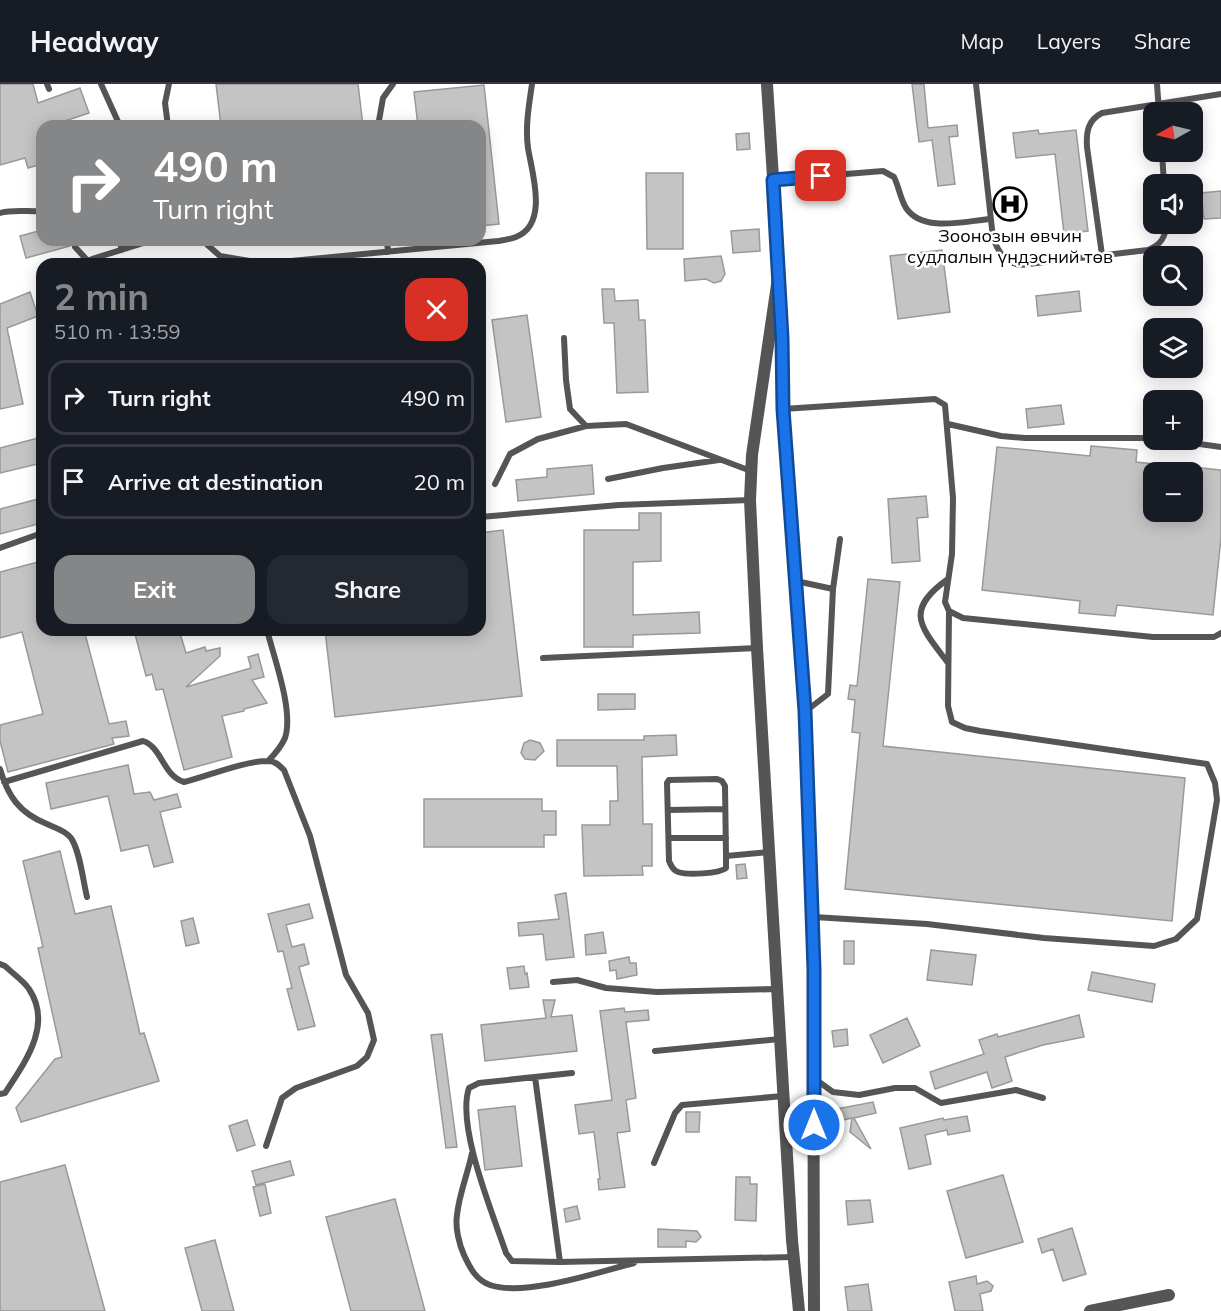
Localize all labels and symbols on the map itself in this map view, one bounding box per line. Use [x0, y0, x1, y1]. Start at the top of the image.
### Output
north arrow [1143, 102, 1203, 162]
pin [795, 150, 846, 201]
hospital icon: Зоонозын өвчин судлалын үндэсний төв [992, 186, 1028, 222]
place label: Зоонозын өвчин судлалын үндэсний төв [907, 224, 1113, 268]
position arrow [782, 1093, 846, 1157]

